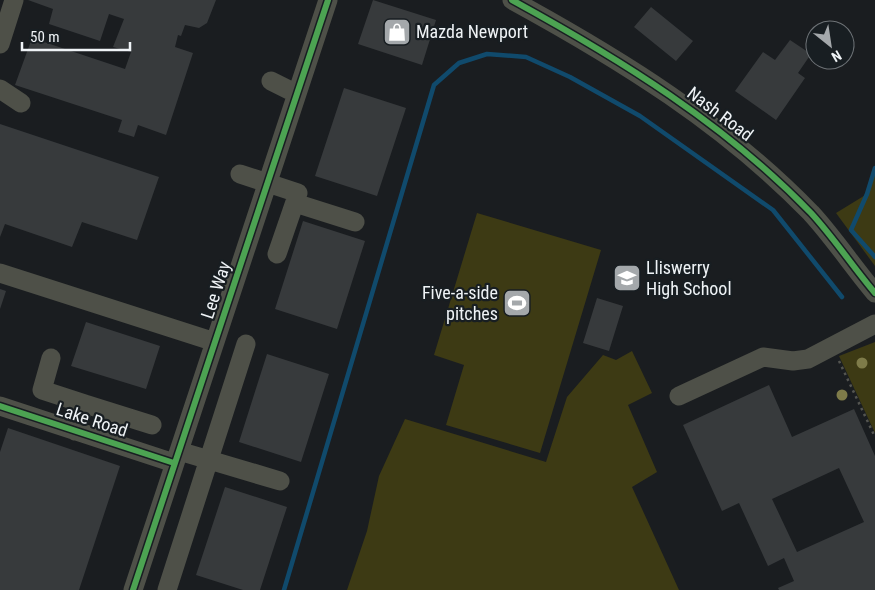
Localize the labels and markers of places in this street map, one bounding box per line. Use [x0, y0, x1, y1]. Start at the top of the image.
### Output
shop icon: Mazda Newport [382, 17, 412, 47]
place label: Mazda Newport [416, 21, 528, 42]
place label: Lliswerry High School [646, 257, 732, 299]
school or university icon: Lliswerry High School [612, 263, 642, 293]
place label: Five-a-side pitches [422, 282, 498, 324]
sports icon: Five-a-side pitches [502, 288, 532, 318]

